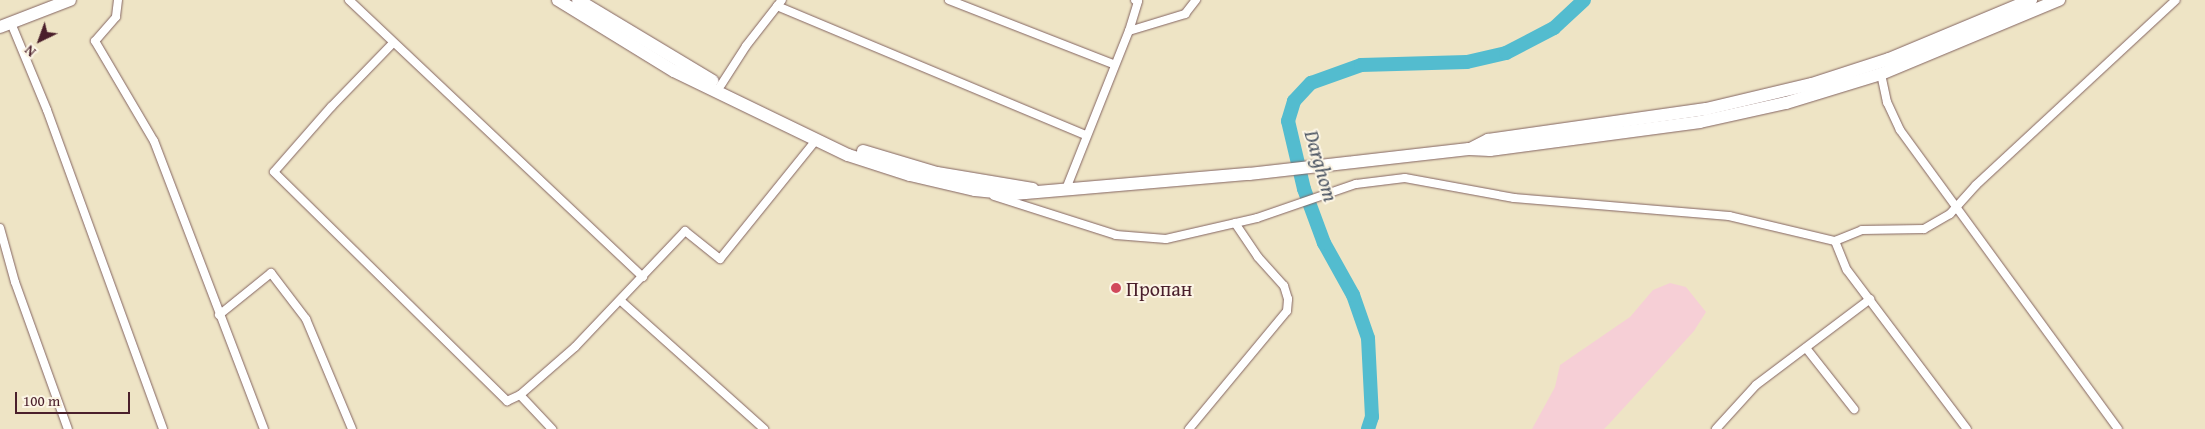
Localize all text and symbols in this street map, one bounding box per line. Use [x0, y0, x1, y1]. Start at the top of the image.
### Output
north arrow [15, 15, 65, 65]
text: N [20, 41, 40, 62]
water label: Darghоm [1299, 127, 1343, 205]
place label: Пропан [1126, 276, 1192, 300]
marker: Пропан [1110, 282, 1122, 294]
scale bar [18, 382, 132, 414]
text: 100 m [23, 390, 60, 411]

